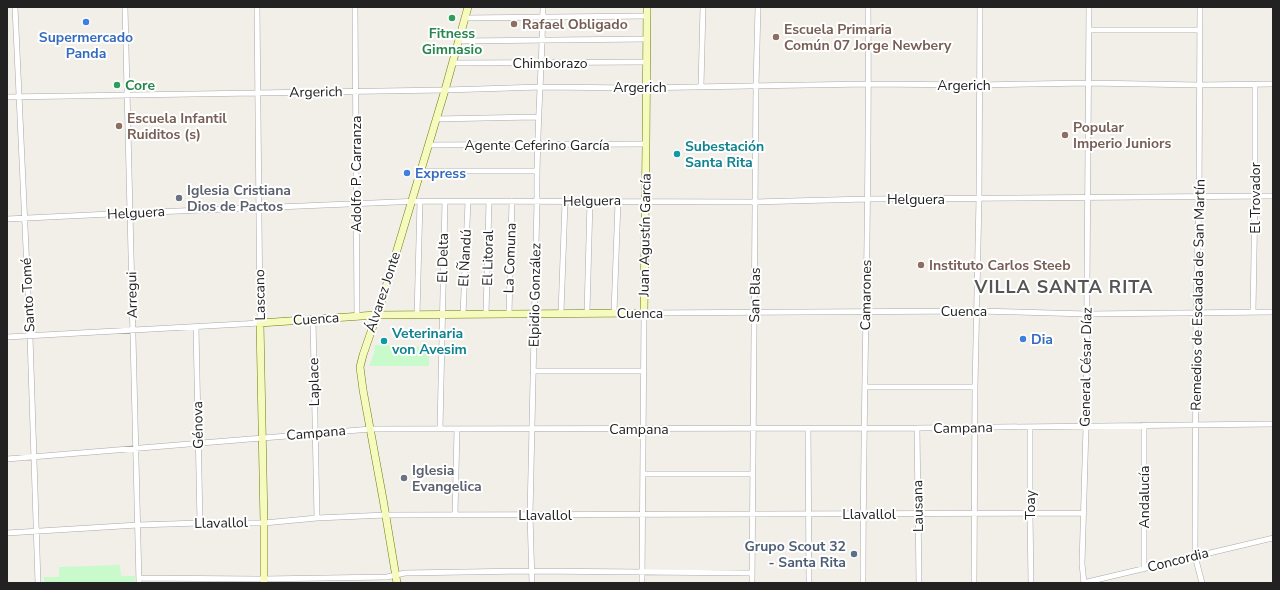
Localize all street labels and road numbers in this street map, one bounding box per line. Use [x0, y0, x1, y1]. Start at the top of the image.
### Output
street label: Chimborazo [512, 54, 588, 73]
street label: Argerich [937, 76, 991, 95]
street label: Argerich [613, 78, 667, 97]
street label: Argerich [289, 82, 343, 102]
street label: Adolfo P. Carranza [347, 116, 366, 232]
street label: Agente Ceferino García [464, 136, 610, 155]
street label: El Trovador [1246, 162, 1265, 234]
street label: Juan Agustín García [634, 173, 656, 298]
street label: Remedios de Escalada de San Martín [1186, 179, 1210, 411]
street label: Helguera [887, 190, 945, 209]
street label: Helguera [563, 191, 621, 211]
street label: Helguera [107, 202, 165, 224]
street label: La Comuna [499, 222, 521, 294]
street label: El Ñandú [454, 229, 476, 287]
street label: El Litoral [478, 229, 498, 286]
street label: El Delta [433, 233, 453, 283]
street label: Elpidio González [525, 242, 545, 347]
street label: Álvarez Jonte [361, 249, 405, 335]
street label: Santo Tomé [17, 257, 39, 333]
street label: Camarones [856, 259, 876, 331]
street label: San Blas [745, 267, 765, 323]
street label: Lascano [250, 269, 270, 321]
street label: Arregui [122, 271, 142, 319]
street label: Cuenca [941, 302, 987, 321]
street label: Cuenca [617, 304, 663, 323]
street label: General César Díaz [1075, 306, 1097, 427]
street label: Cuenca [292, 308, 340, 330]
street label: Laplace [304, 358, 324, 406]
street label: Génova [188, 401, 208, 449]
street label: Campana [933, 418, 993, 438]
street label: Campana [609, 420, 669, 439]
street label: Campana [286, 421, 346, 445]
street label: Andalucía [1135, 466, 1154, 528]
street label: Lausana [908, 480, 928, 532]
street label: Toay [1021, 489, 1040, 520]
street label: Llavallol [842, 505, 897, 524]
street label: Llavallol [518, 506, 573, 525]
street label: Llavallol [194, 513, 249, 533]
street label: Concordia [1145, 543, 1211, 577]

